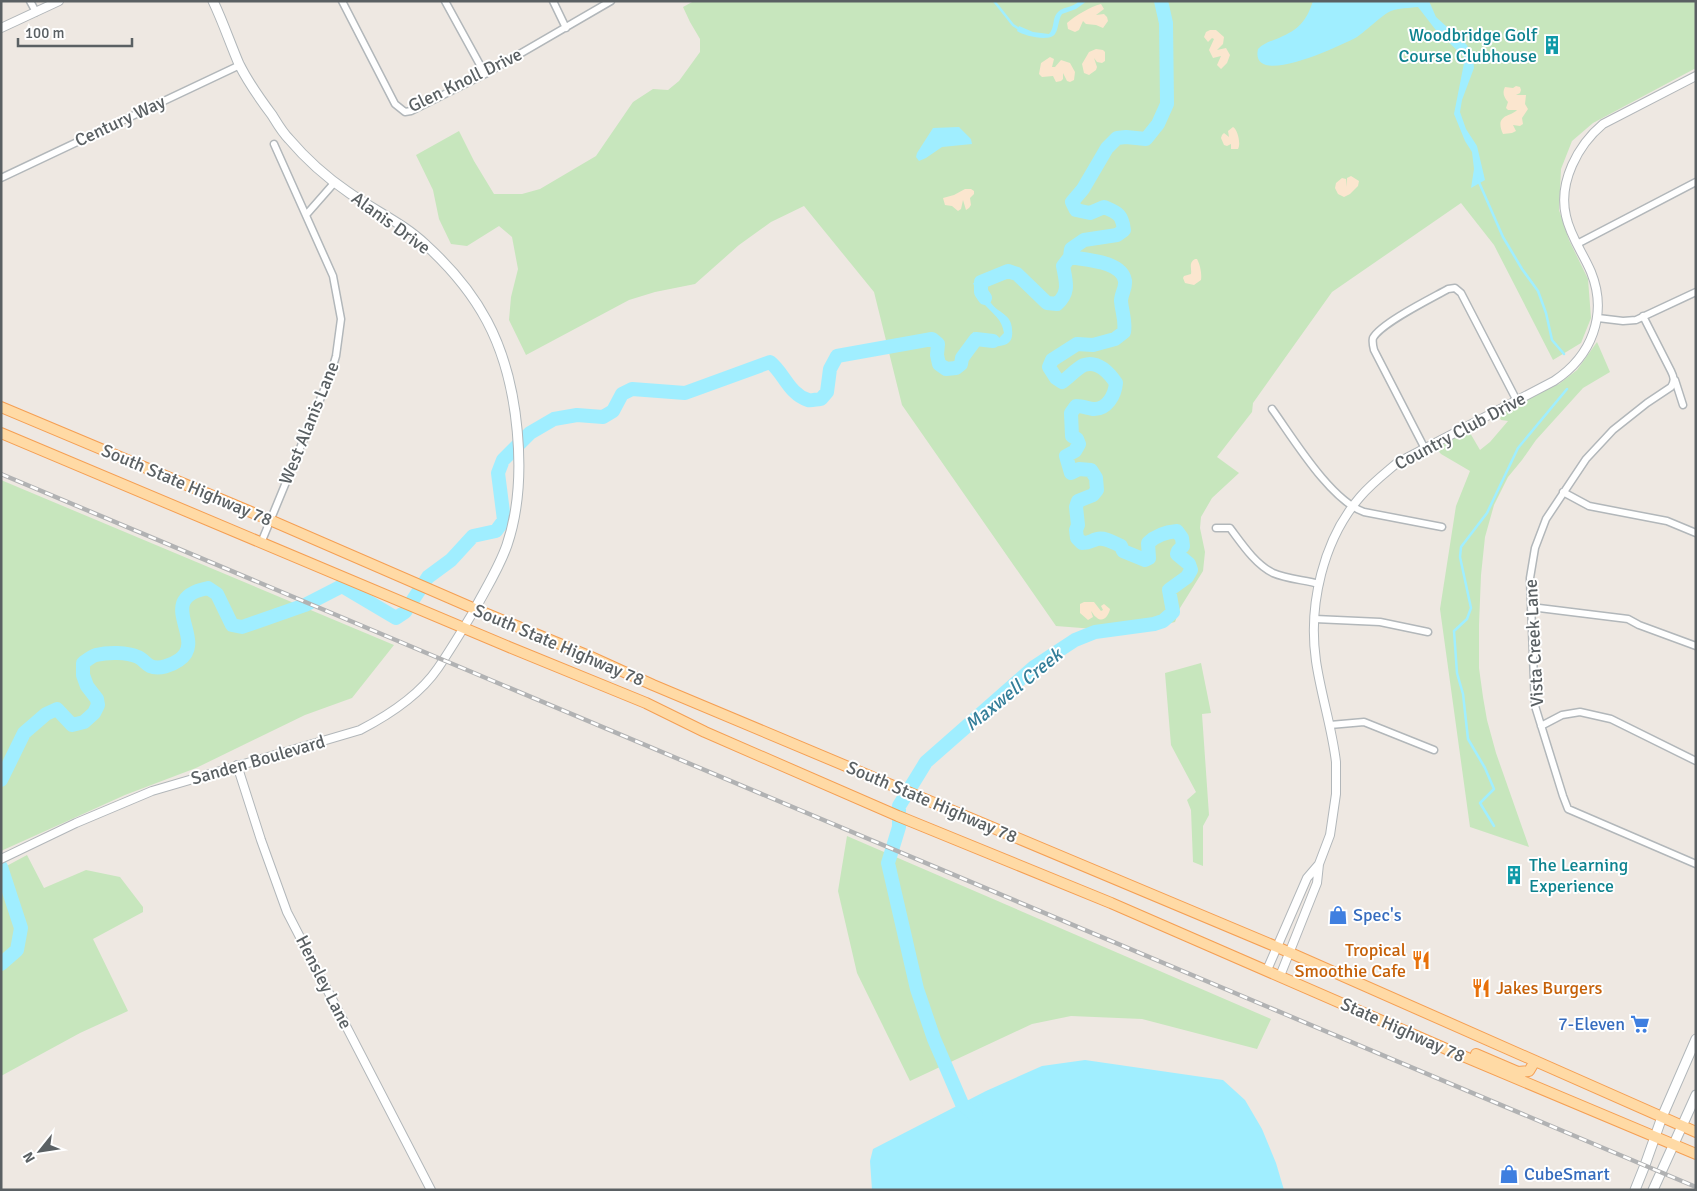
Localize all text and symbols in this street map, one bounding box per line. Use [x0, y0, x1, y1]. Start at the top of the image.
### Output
scale bar [18, 15, 131, 47]
text: 100 m [25, 24, 65, 42]
place label: Woodbridge Golf Course Clubhouse [1398, 24, 1538, 67]
building icon: Woodbridge Golf Course Clubhouse [1541, 34, 1563, 56]
street label: Glen Knoll Drive [404, 43, 526, 117]
street label: Century Way [71, 90, 169, 151]
street label: Alanis Drive [347, 187, 435, 259]
street label: West Alanis Lane [274, 358, 344, 488]
street label: Country Club Drive [1391, 387, 1529, 475]
street label: South State Highway 78 [98, 439, 276, 531]
street label: Vista Creek Lane [1520, 579, 1548, 707]
street label: South State Highway 78 [470, 599, 648, 691]
water label: Maxwell Creek [960, 642, 1068, 736]
street label: Sanden Boulevard [188, 730, 328, 790]
street label: South State Highway 78 [843, 756, 1021, 848]
place label: The Learning Experience [1529, 854, 1628, 897]
building icon: The Learning Experience [1503, 864, 1525, 886]
shop icon: Spec's [1327, 904, 1349, 926]
place label: Spec's [1353, 904, 1402, 926]
street label: Hensley Lane [291, 931, 357, 1033]
place label: Tropical Smoothie Cafe [1294, 939, 1406, 982]
restaurant icon: Tropical Smoothie Cafe [1410, 949, 1432, 971]
restaurant icon: Jakes Burgers [1470, 977, 1492, 999]
place label: Jakes Burgers [1496, 977, 1603, 999]
street label: State Highway 78 [1337, 993, 1469, 1067]
place label: 7-Eleven [1558, 1013, 1625, 1035]
supermarket icon: 7-Eleven [1629, 1013, 1651, 1035]
north arrow [15, 1126, 65, 1176]
text: N [19, 1149, 39, 1166]
shop icon: CubeSmart [1498, 1163, 1520, 1185]
place label: CubeSmart [1524, 1163, 1610, 1185]

